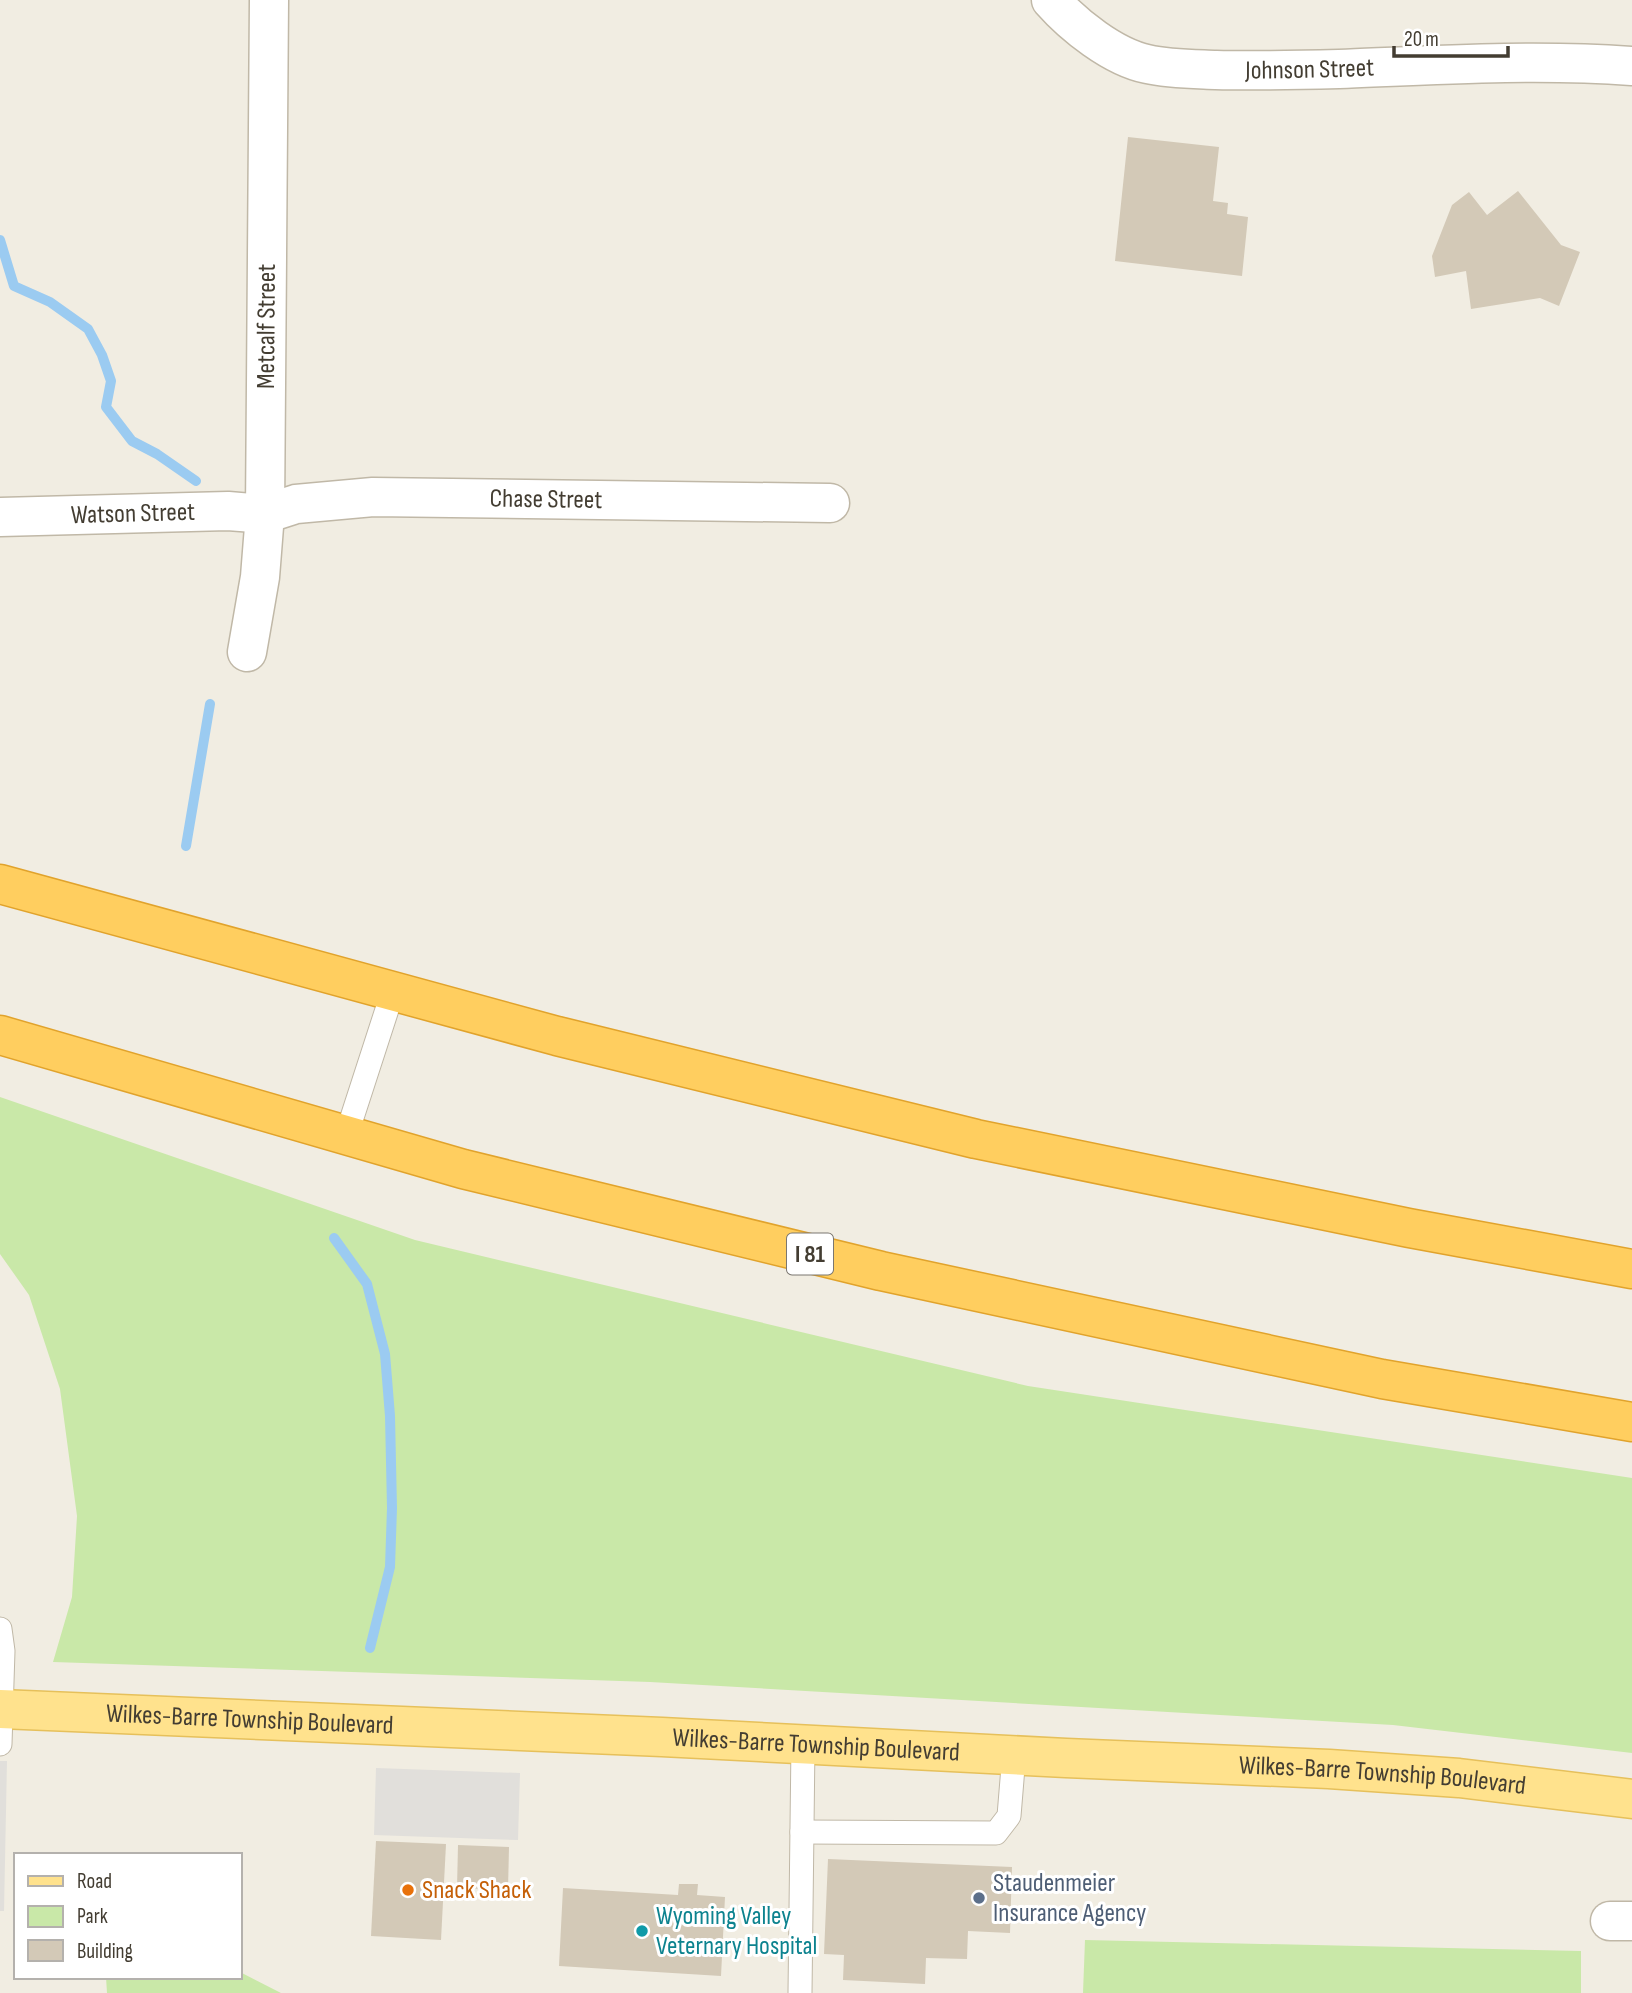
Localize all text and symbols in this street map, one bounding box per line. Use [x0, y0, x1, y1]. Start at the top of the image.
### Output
scale bar [1394, 14, 1508, 58]
text: 20 m [1404, 27, 1439, 52]
street label: Johnson Street [1244, 52, 1375, 86]
street label: Metcalf Street [250, 264, 282, 389]
street label: Chase Street [489, 483, 602, 516]
street label: Watson Street [70, 496, 196, 531]
road number: I 81 [787, 1234, 833, 1274]
street label: Wilkes-Barre Township Boulevard [105, 1698, 394, 1741]
street label: Wilkes-Barre Township Boulevard [672, 1722, 961, 1768]
street label: Wilkes-Barre Township Boulevard [1238, 1750, 1528, 1801]
legend [14, 1853, 242, 1979]
place label: Staudenmeier Insurance Agency [993, 1868, 1146, 1929]
text: Road [77, 1869, 112, 1894]
place label: Snack Shack [422, 1875, 531, 1906]
marker: Snack Shack [400, 1882, 416, 1898]
marker: Staudenmeier Insurance Agency [971, 1890, 987, 1906]
place label: Wyoming Valley Veternary Hospital [656, 1901, 817, 1962]
text: Park [77, 1904, 108, 1929]
marker: Wyoming Valley Veternary Hospital [634, 1923, 650, 1939]
text: Building [77, 1939, 133, 1964]

